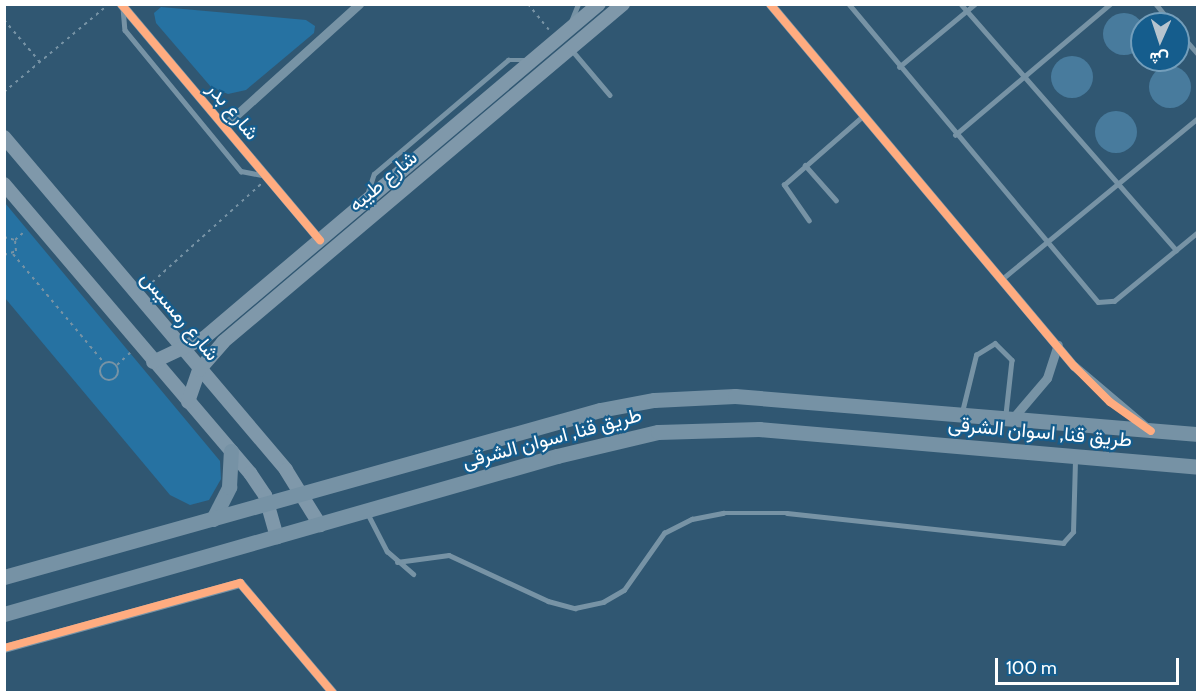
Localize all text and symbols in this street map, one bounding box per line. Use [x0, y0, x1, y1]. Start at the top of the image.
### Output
north arrow [1130, 12, 1190, 72]
text: ش [1149, 48, 1169, 68]
street label: شارع بدر [202, 77, 264, 145]
street label: شارع طيبه [344, 145, 422, 217]
street label: شارع رمسيس [136, 266, 224, 366]
street label: طريق قنا, اسوان الشرقى [460, 403, 644, 473]
street label: طريق قنا, اسوان الشرقى [947, 412, 1133, 452]
scale bar [998, 646, 1182, 684]
text: 100 m [1006, 657, 1057, 679]

